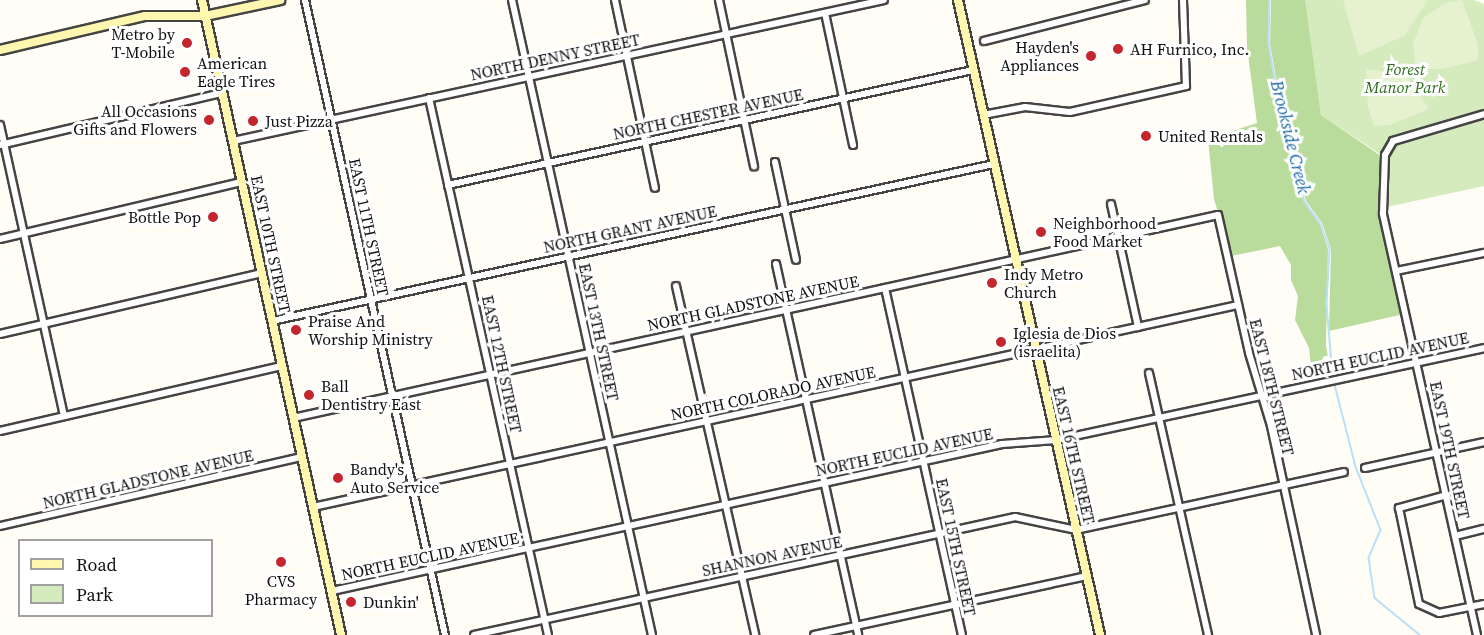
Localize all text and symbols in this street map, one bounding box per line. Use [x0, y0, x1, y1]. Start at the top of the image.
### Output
place label: Metro by T-Mobile [111, 24, 175, 62]
street label: NORTH DENNY STREET [468, 30, 642, 84]
marker: Metro by T-Mobile [180, 36, 194, 50]
place label: Hayden's Appliances [1000, 37, 1079, 75]
place label: AH Furnico, Inc. [1130, 39, 1249, 59]
marker: AH Furnico, Inc. [1111, 42, 1125, 56]
marker: Hayden's Appliances [1084, 49, 1098, 63]
place label: American Eagle Tires [197, 53, 276, 91]
park label: Forest Manor Park [1365, 59, 1445, 97]
marker: American Eagle Tires [178, 65, 192, 79]
water label: Brookside Creek [1265, 78, 1315, 196]
street label: NORTH CHESTER AVENUE [611, 84, 805, 144]
place label: All Occasions Gifts and Flowers [73, 101, 197, 139]
place label: Just Pizza [265, 111, 333, 131]
marker: All Occasions Gifts and Flowers [202, 113, 216, 127]
marker: Just Pizza [246, 114, 260, 128]
place label: United Rentals [1158, 126, 1263, 146]
marker: United Rentals [1139, 129, 1153, 143]
street label: EAST 11TH STREET [345, 156, 393, 298]
street label: EAST 10TH STREET [247, 173, 295, 315]
street label: NORTH GRANT AVENUE [541, 201, 719, 257]
place label: Bottle Pop [128, 207, 201, 227]
marker: Bottle Pop [206, 210, 220, 224]
place label: Neighborhood Food Market [1053, 213, 1156, 251]
marker: Neighborhood Food Market [1034, 225, 1048, 239]
street label: EAST 13TH STREET [575, 261, 623, 403]
place label: Indy Metro Church [1004, 264, 1083, 302]
street label: NORTH GLADSTONE AVENUE [646, 271, 860, 335]
marker: Indy Metro Church [985, 276, 999, 290]
street label: EAST 12TH STREET [478, 293, 526, 435]
place label: Praise And Worship Ministry [308, 311, 433, 349]
street label: EAST 18TH STREET [1246, 316, 1298, 458]
marker: Praise And Worship Ministry [289, 323, 303, 337]
place label: Iglesia de Dios (israelita) [1013, 323, 1116, 361]
street label: NORTH EUCLID AVENUE [1290, 328, 1470, 384]
marker: Iglesia de Dios (israelita) [994, 335, 1008, 349]
street label: NORTH COLORADO AVENUE [669, 362, 877, 424]
place label: Ball Dentistry East [321, 376, 421, 414]
street label: EAST 19TH STREET [1426, 379, 1474, 521]
street label: EAST 16TH STREET [1049, 384, 1099, 526]
marker: Ball Dentistry East [302, 388, 316, 402]
street label: NORTH EUCLID AVENUE [814, 424, 994, 480]
street label: NORTH GLADSTONE AVENUE [41, 445, 255, 513]
place label: Bandy's Auto Service [350, 459, 439, 497]
marker: Bandy's Auto Service [331, 471, 345, 485]
street label: EAST 15TH STREET [932, 476, 980, 618]
street label: NORTH EUCLID AVENUE [340, 528, 520, 584]
street label: SHANNON AVENUE [700, 532, 844, 580]
legend [18, 539, 213, 617]
text: Road [76, 552, 117, 577]
marker: CVS Pharmacy [274, 555, 288, 569]
place label: CVS Pharmacy [245, 571, 317, 609]
text: Park [76, 582, 113, 607]
place label: Dunkin' [363, 592, 419, 612]
marker: Dunkin' [344, 595, 358, 609]

